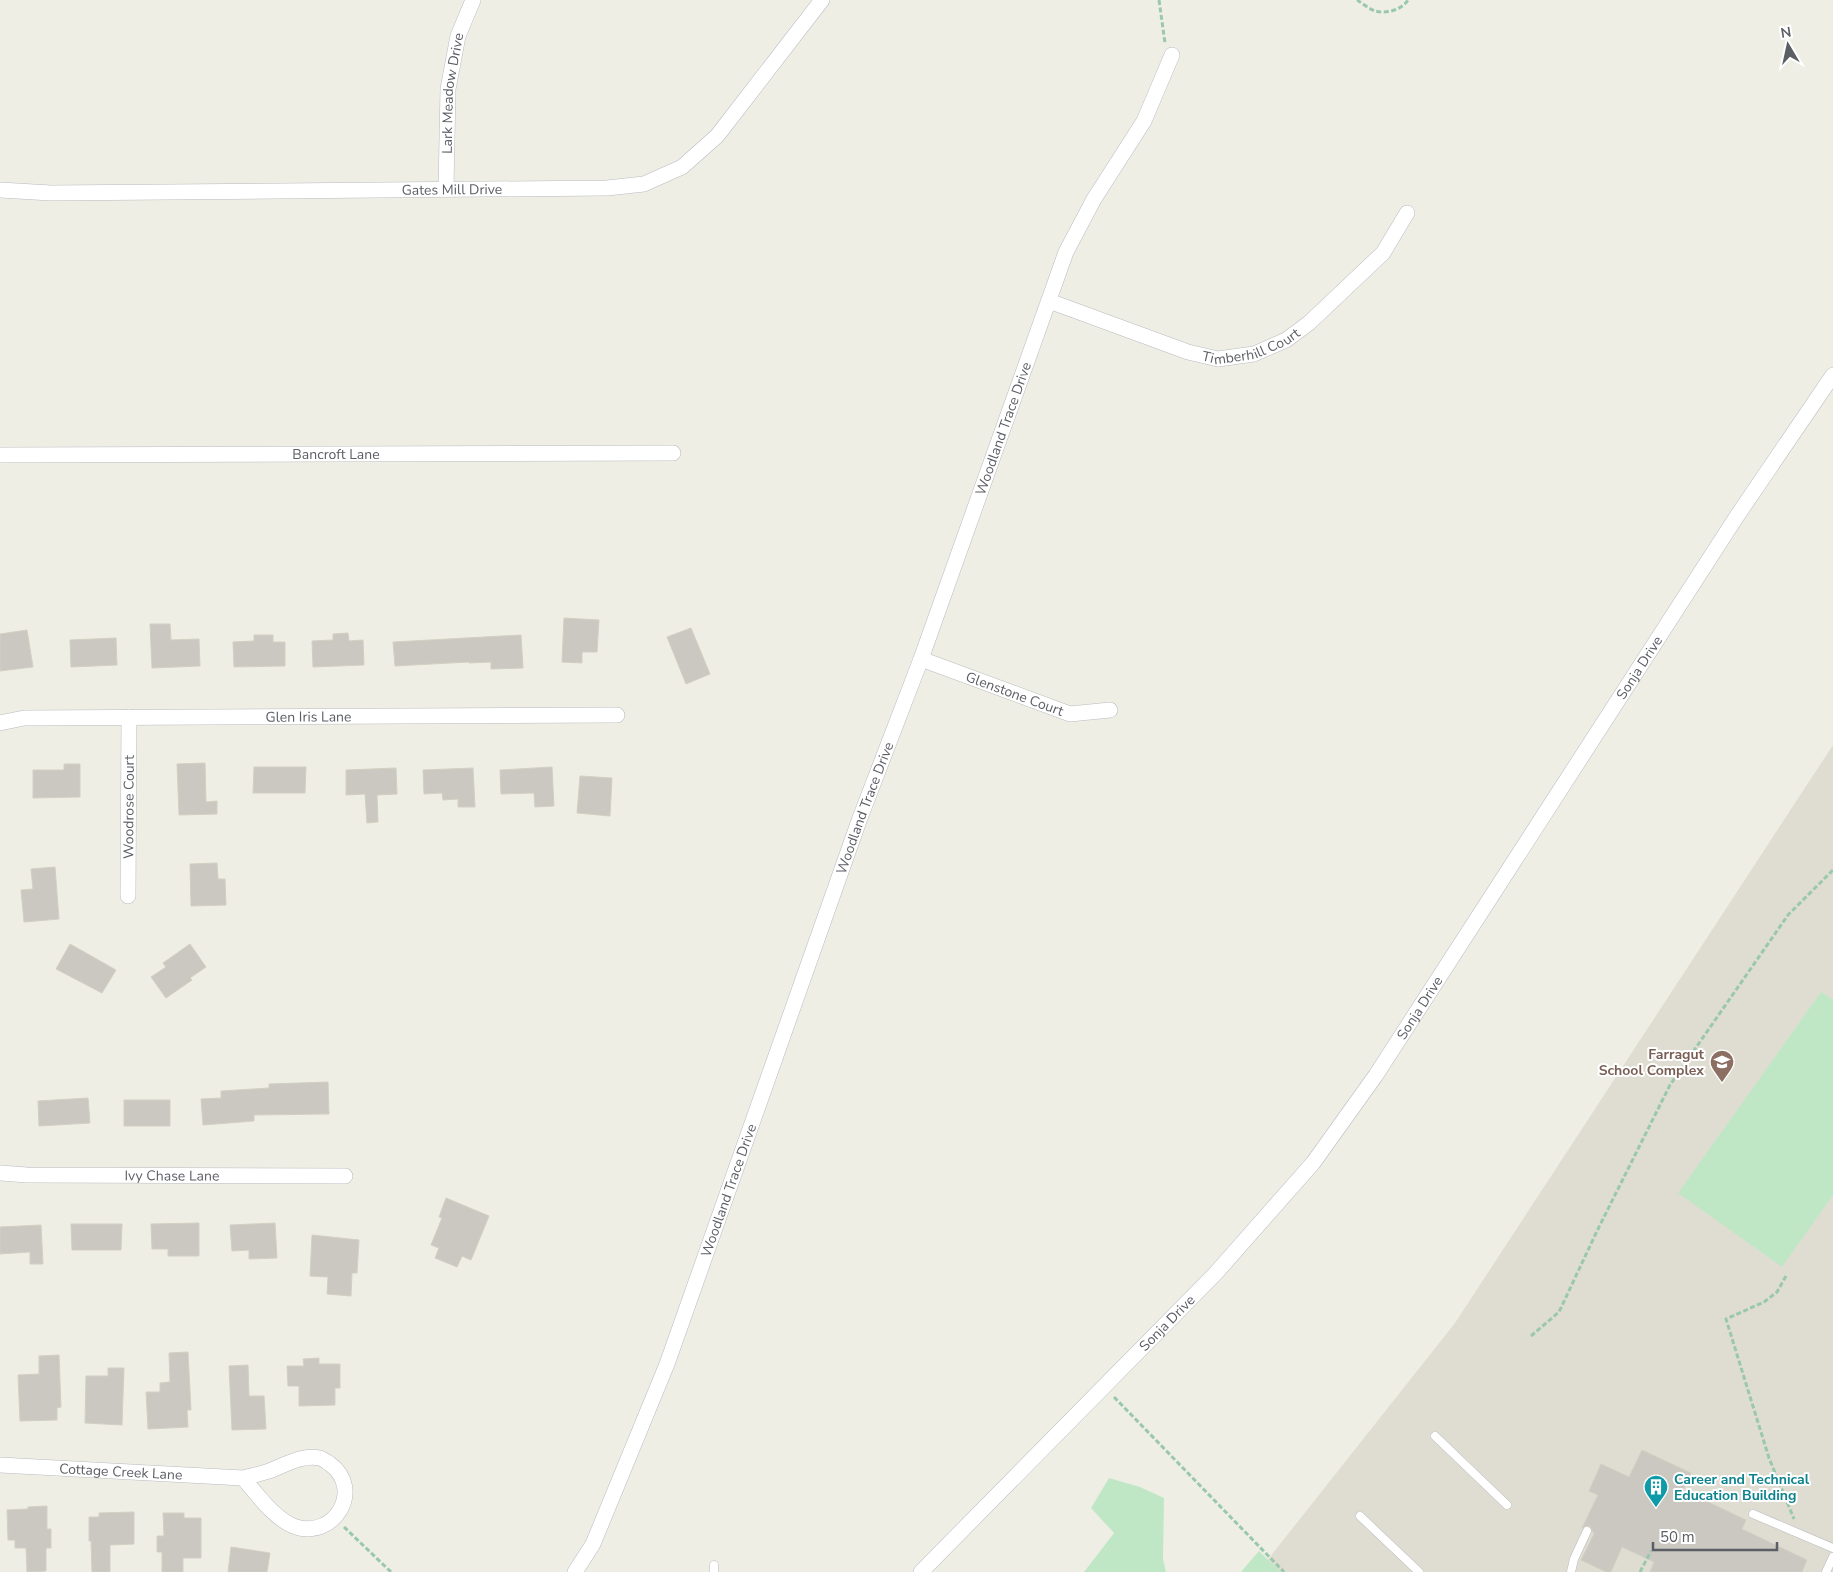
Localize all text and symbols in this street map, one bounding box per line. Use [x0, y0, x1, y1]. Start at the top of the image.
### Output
north arrow [1763, 20, 1813, 70]
text: N [1779, 22, 1793, 43]
street label: Lark Meadow Drive [437, 31, 468, 154]
street label: Gates Mill Drive [402, 179, 502, 199]
street label: Timberhill Court [1200, 323, 1304, 369]
street label: Woodland Trace Drive [971, 359, 1036, 498]
street label: Bancroft Lane [292, 444, 380, 464]
street label: Sonja Drive [1612, 632, 1667, 703]
street label: Glenstone Court [963, 667, 1066, 720]
street label: Glen Iris Lane [265, 707, 351, 726]
street label: Woodland Trace Drive [831, 739, 898, 877]
street label: Woodrose Court [119, 755, 138, 859]
street label: Sonja Drive [1392, 972, 1447, 1043]
place label: Farragut School Complex [1599, 1045, 1705, 1080]
school or university icon: Farragut School Complex [1709, 1049, 1735, 1083]
street label: Woodland Trace Drive [696, 1121, 761, 1260]
street label: Ivy Chase Lane [124, 1166, 219, 1185]
street label: Sonja Drive [1135, 1291, 1199, 1355]
street label: Cottage Creek Lane [59, 1459, 183, 1484]
place label: Career and Technical Education Building [1674, 1470, 1810, 1505]
building icon: Career and Technical Education Building [1643, 1474, 1669, 1508]
scale bar [1653, 1520, 1777, 1552]
text: 50 m [1660, 1527, 1695, 1547]

